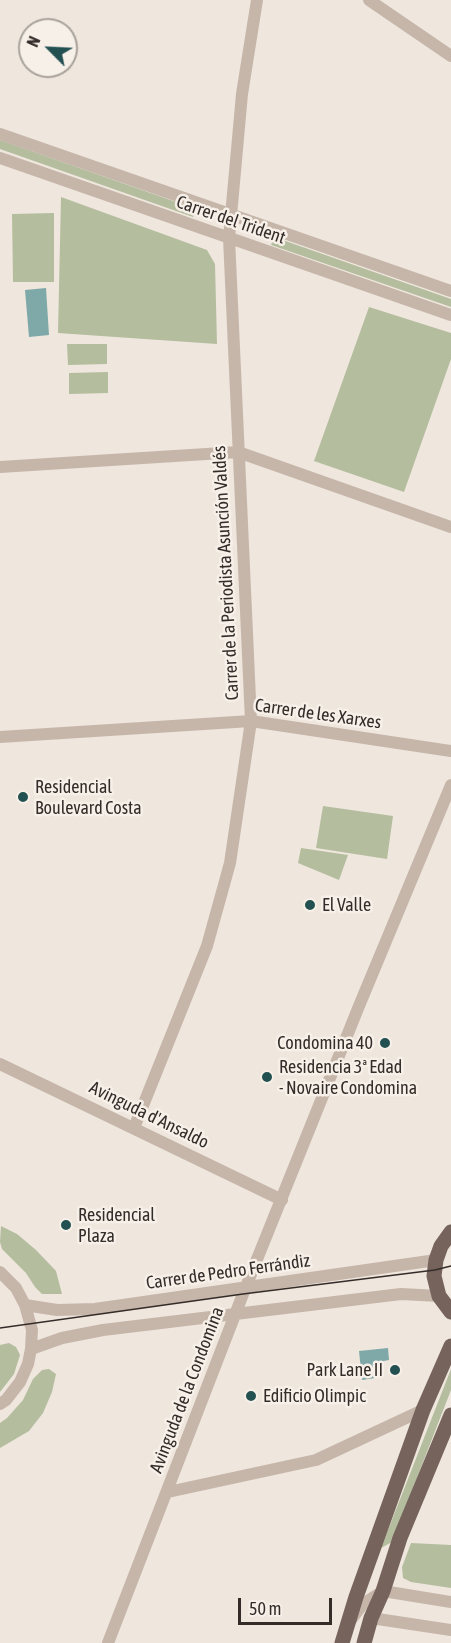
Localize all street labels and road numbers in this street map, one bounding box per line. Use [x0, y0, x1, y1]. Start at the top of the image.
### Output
street label: Carrer del Trident [174, 191, 288, 249]
street label: Carrer de la Periodista Asunción Valdés [209, 445, 243, 701]
street label: Carrer de les Xarxes [254, 694, 382, 734]
street label: Avinguda d'Ansaldo [86, 1077, 212, 1153]
street label: Carrer de Pedro Ferrándiz [145, 1250, 311, 1294]
street label: Avinguda de la Condomina [145, 1304, 229, 1476]

